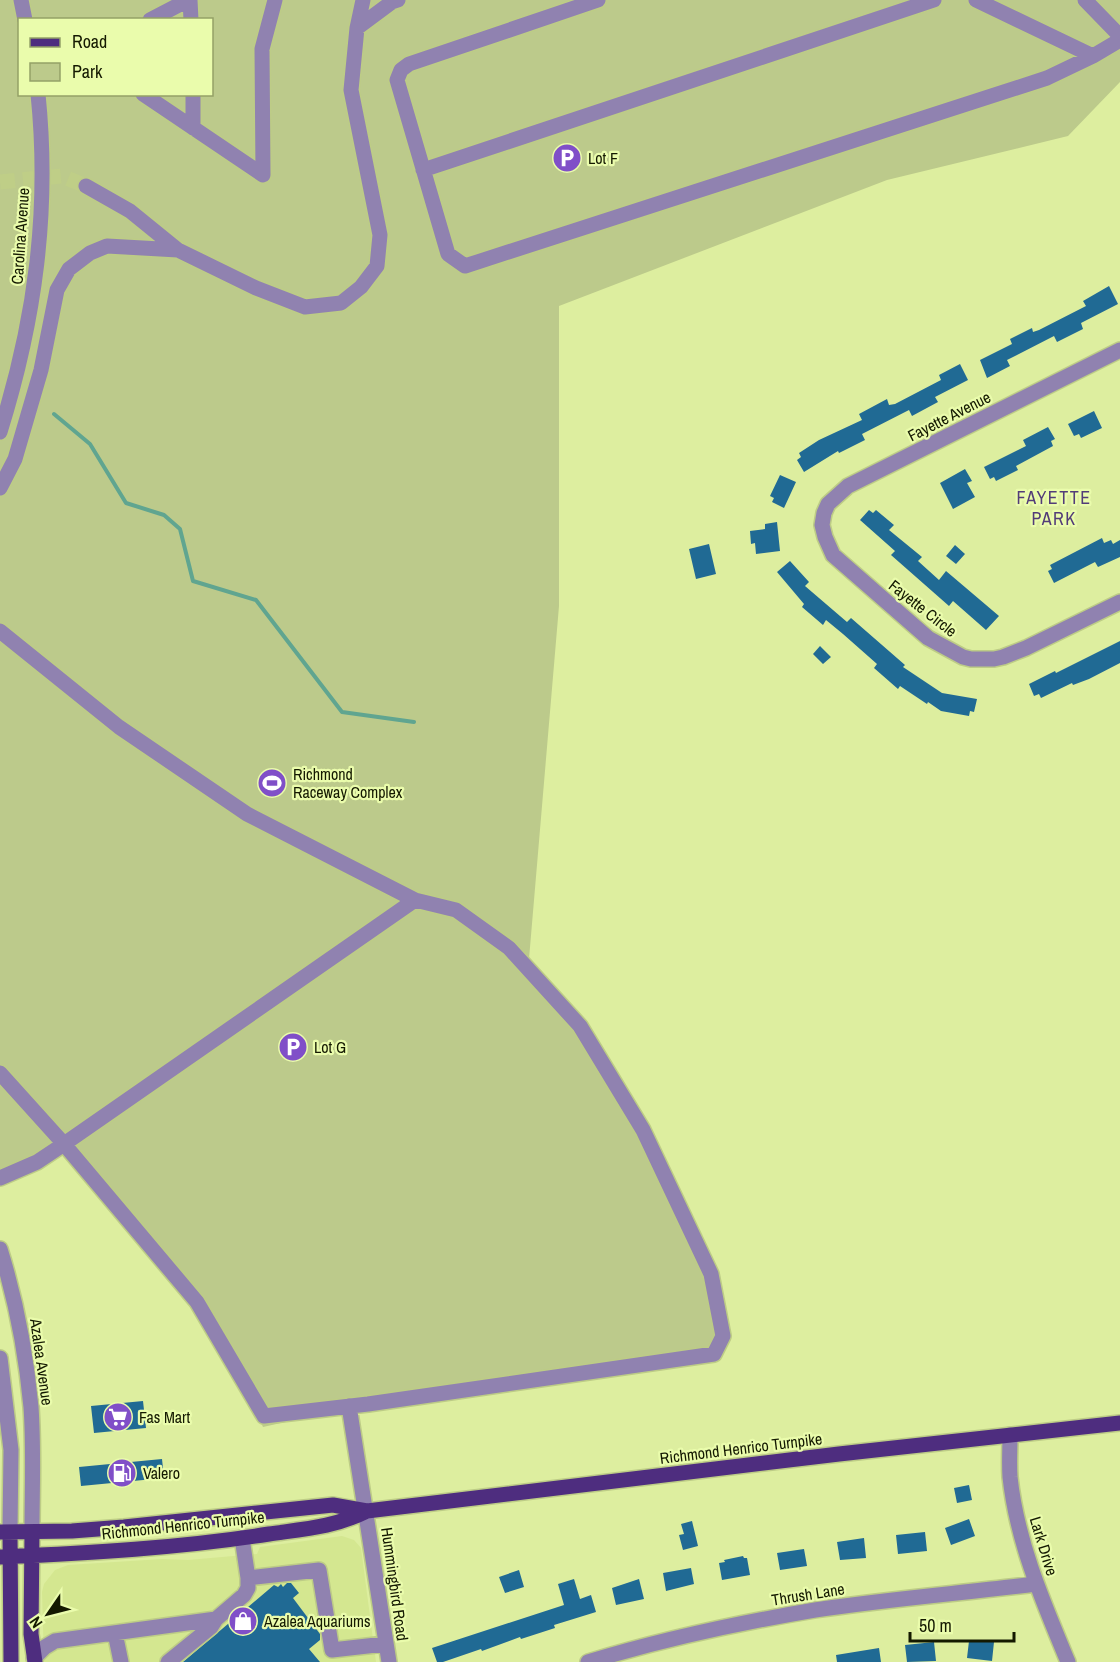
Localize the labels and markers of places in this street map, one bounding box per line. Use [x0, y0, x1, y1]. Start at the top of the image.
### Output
parking icon: Lot F [551, 142, 583, 174]
place label: Lot F [588, 147, 618, 169]
place label: Richmond Raceway Complex [293, 763, 403, 803]
sports icon: Richmond Raceway Complex [256, 767, 288, 799]
parking icon: Lot G [277, 1031, 309, 1063]
place label: Lot G [314, 1036, 346, 1058]
supermarket icon: Fas Mart [102, 1401, 134, 1433]
place label: Fas Mart [139, 1406, 190, 1428]
fuel station icon: Valero [106, 1457, 138, 1489]
place label: Valero [143, 1462, 180, 1484]
shop icon: Azalea Aquariums [227, 1605, 259, 1637]
place label: Azalea Aquariums [263, 1610, 370, 1632]

